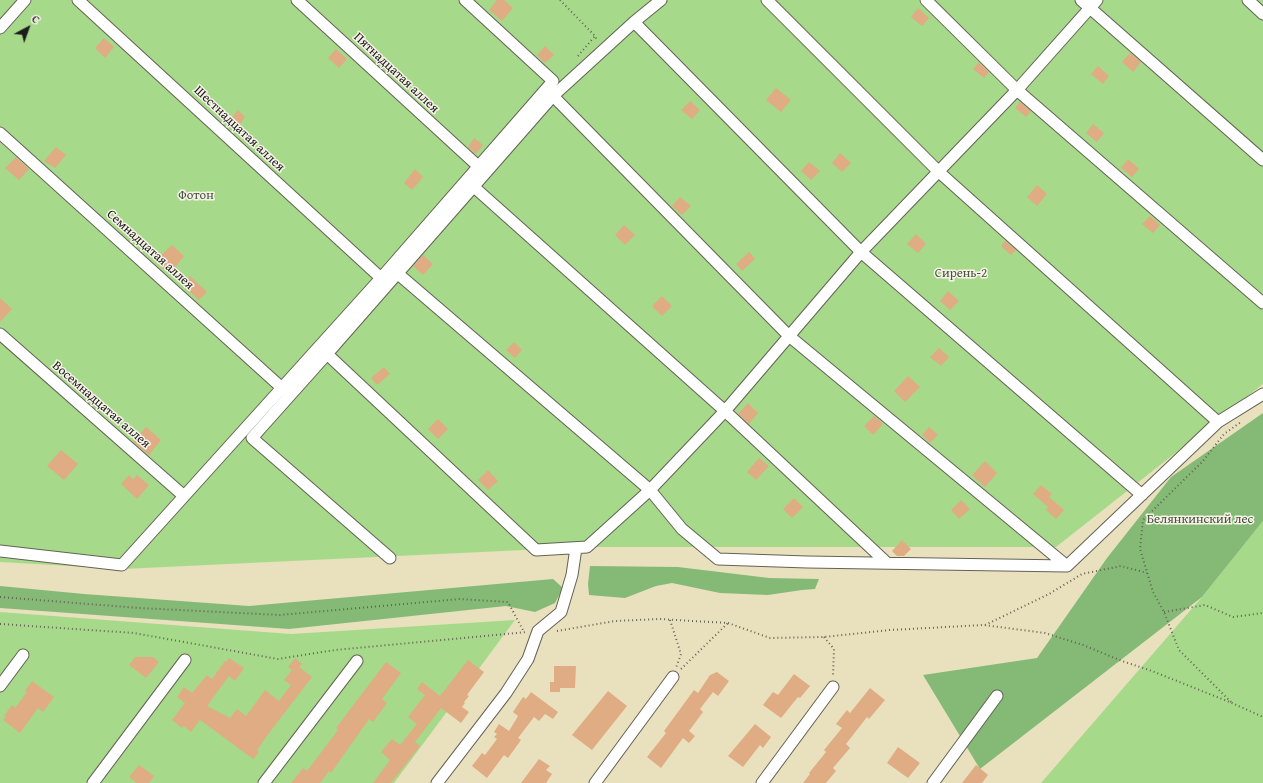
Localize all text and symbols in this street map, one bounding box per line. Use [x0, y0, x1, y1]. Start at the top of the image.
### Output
north arrow [8, 8, 48, 48]
text: С [28, 11, 43, 27]
street label: Пятнадцатая аллея [350, 30, 442, 116]
street label: Шестнадцатая аллея [190, 83, 288, 175]
park label: Фотон [178, 188, 214, 204]
street label: Семнадцатая аллея [103, 207, 197, 293]
park label: Сирень-2 [935, 266, 987, 282]
street label: Восемнадцатая аллея [49, 358, 153, 452]
park label: Белянкинский лес [1147, 512, 1253, 528]

